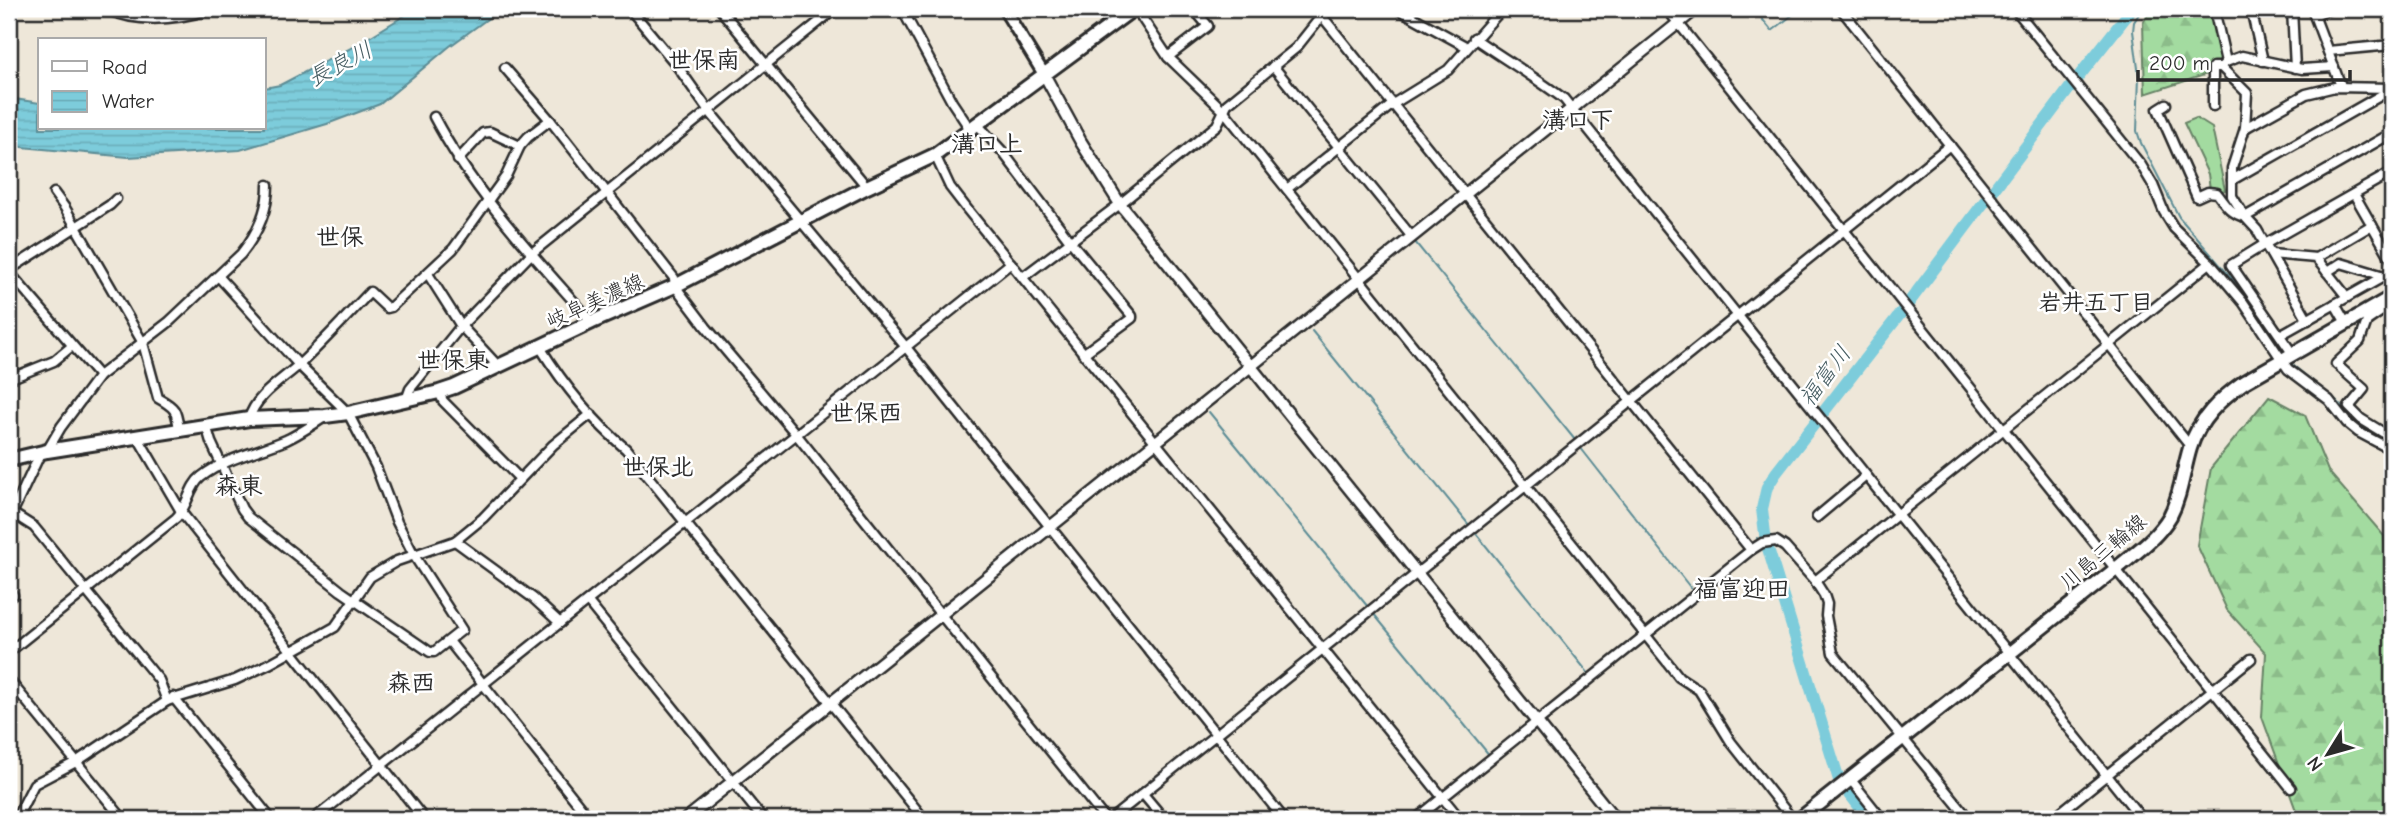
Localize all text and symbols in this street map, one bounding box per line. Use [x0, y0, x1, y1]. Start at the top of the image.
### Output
water label: 長良川 [303, 36, 377, 92]
legend [38, 38, 266, 130]
scale bar [2138, 38, 2350, 82]
district label: 世保南 [668, 46, 740, 74]
text: 200 m [2149, 51, 2210, 75]
text: Road [102, 55, 147, 79]
text: Water [102, 89, 155, 113]
district label: 溝口下 [1542, 106, 1614, 134]
district label: 溝口上 [951, 130, 1023, 158]
district label: 世保 [316, 223, 364, 251]
street label: 岐阜美濃線 [542, 269, 648, 333]
district label: 岩井五丁目 [2039, 289, 2154, 316]
water label: 福富川 [1793, 340, 1857, 412]
district label: 世保東 [417, 346, 489, 374]
district label: 世保西 [830, 399, 902, 427]
district label: 世保北 [622, 453, 694, 481]
district label: 森東 [215, 472, 263, 500]
street label: 川島三輪線 [2055, 509, 2151, 595]
district label: 福富迎田 [1694, 575, 1790, 603]
district label: 森西 [387, 669, 435, 697]
north arrow [2292, 720, 2362, 790]
text: N [2303, 752, 2328, 775]

